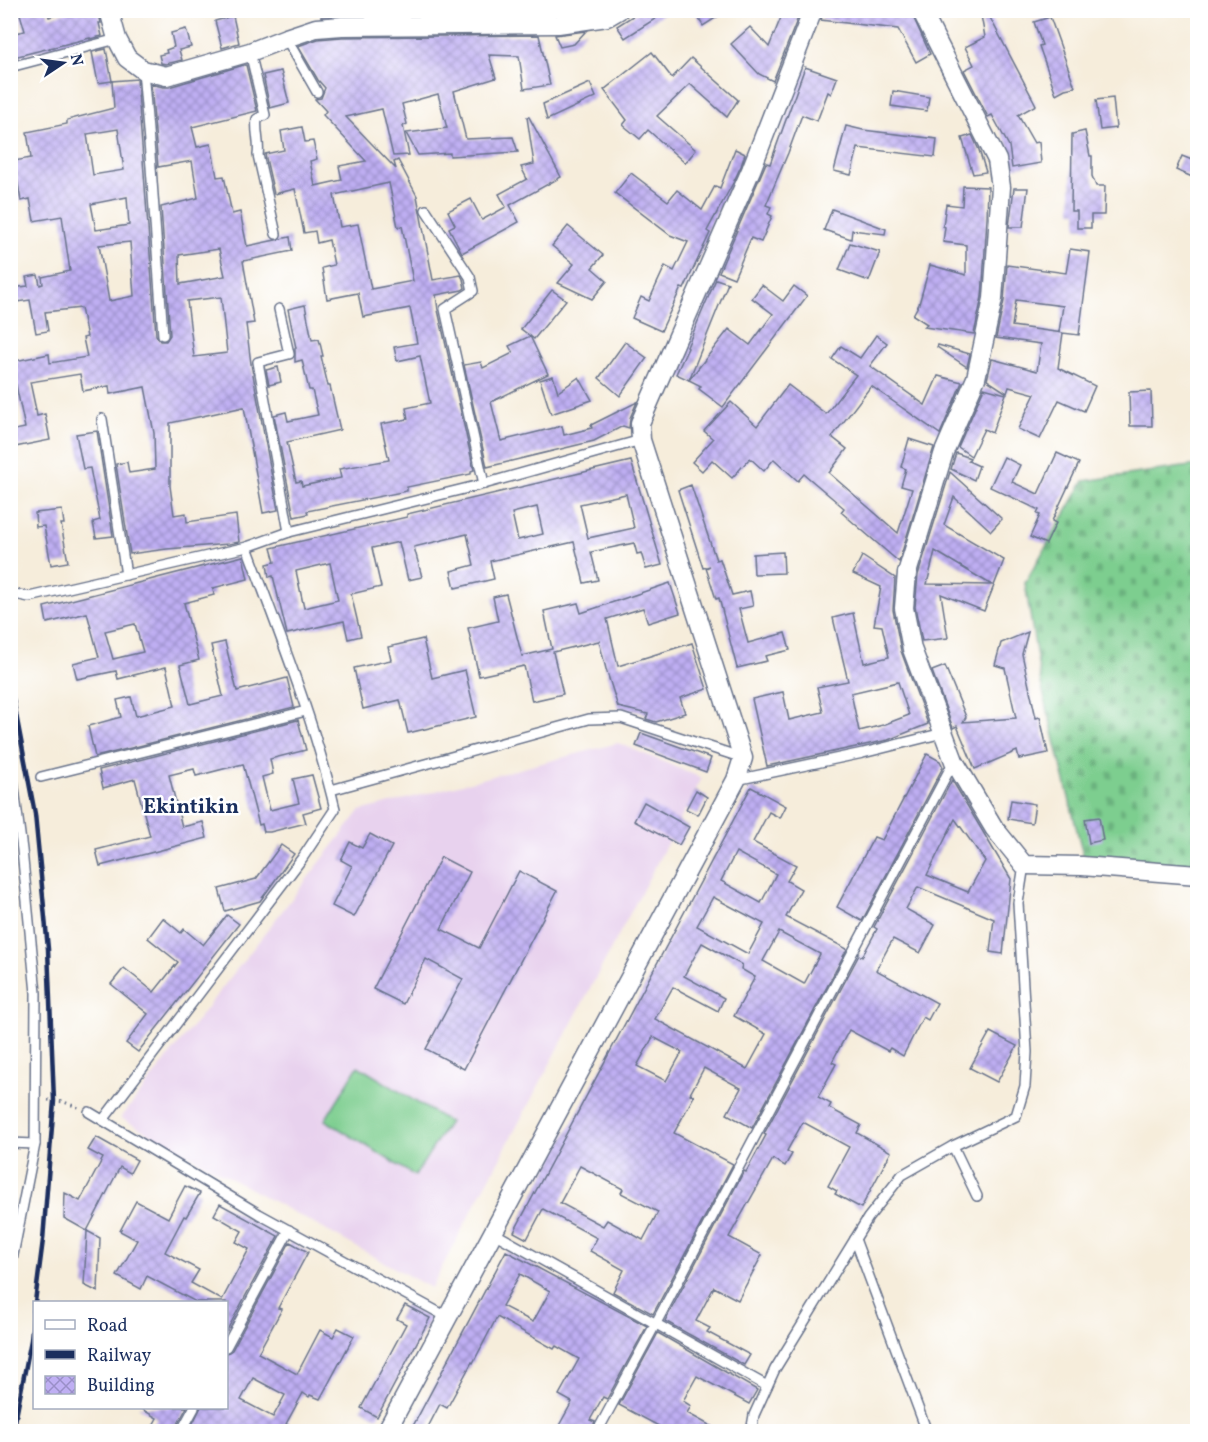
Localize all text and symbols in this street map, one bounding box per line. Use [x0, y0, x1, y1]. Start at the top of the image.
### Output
north arrow [33, 33, 93, 93]
text: N [64, 52, 88, 69]
district label: Ekintikin [143, 793, 239, 822]
legend [33, 1301, 228, 1409]
text: Road [87, 1314, 128, 1339]
text: Railway [87, 1344, 151, 1369]
text: Building [87, 1374, 155, 1399]

